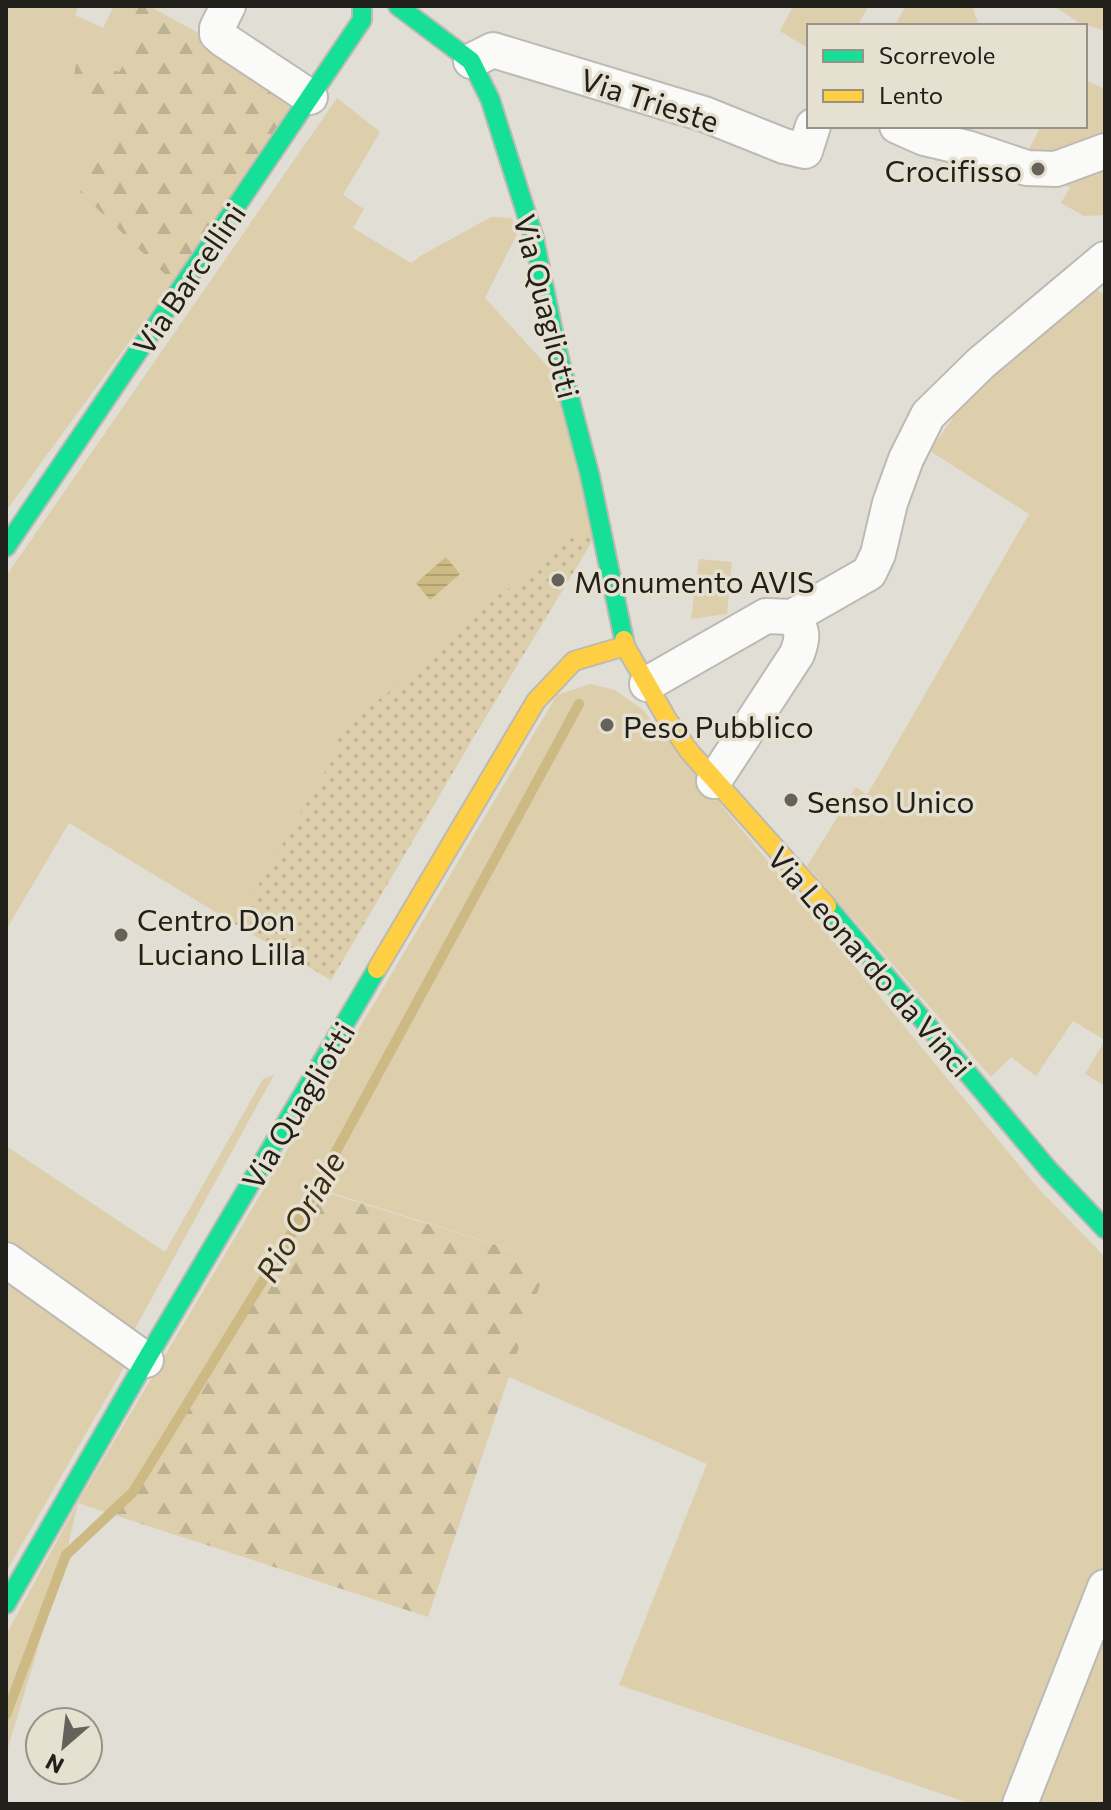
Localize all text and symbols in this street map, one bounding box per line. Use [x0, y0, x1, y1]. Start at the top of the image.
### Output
legend [807, 24, 1087, 128]
text: Scorrevole [879, 40, 995, 69]
street label: Via Trieste [576, 59, 724, 139]
text: Lento [879, 80, 943, 109]
place label: Crocifisso [885, 151, 1022, 188]
marker: Crocifisso [1029, 160, 1047, 178]
street label: Via Barcellini [124, 195, 252, 361]
street label: Via Quagliotti [507, 210, 589, 402]
place label: Monumento AVIS [574, 562, 815, 599]
marker: Monumento AVIS [549, 571, 567, 589]
place label: Peso Pubblico [623, 707, 814, 744]
marker: Peso Pubblico [598, 716, 616, 734]
place label: Senso Unico [807, 782, 975, 819]
marker: Senso Unico [782, 791, 800, 809]
street label: Via Leonardo da Vinci [761, 838, 981, 1084]
place label: Centro Don Luciano Lilla [137, 900, 306, 971]
marker: Centro Don Luciano Lilla [112, 926, 130, 944]
street label: Via Quagliotti [233, 1015, 361, 1195]
water label: Rio Oriale [246, 1144, 352, 1288]
north arrow [24, 1706, 104, 1786]
text: N [41, 1748, 68, 1780]

